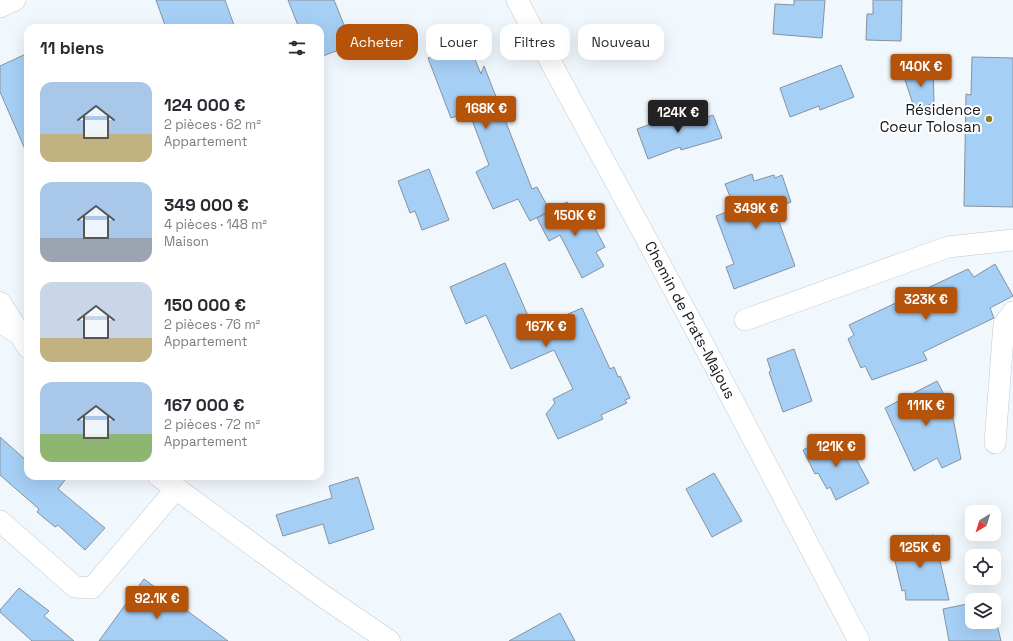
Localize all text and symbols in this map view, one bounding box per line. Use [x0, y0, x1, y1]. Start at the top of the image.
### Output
chip: Acheter [336, 24, 418, 60]
chip: Louer [426, 24, 492, 60]
chip: Filtres [500, 24, 570, 60]
chip: Nouveau [578, 24, 664, 60]
text: 11 biens [40, 37, 104, 59]
icon: filters [286, 37, 308, 59]
pin: 140K € [888, 54, 954, 88]
text: 140K € [900, 58, 942, 75]
text: 124 000 € [164, 94, 246, 116]
pin: 168K € [453, 96, 519, 130]
icon: home [72, 98, 120, 146]
text: 168K € [465, 100, 507, 117]
pin: 124K € [645, 100, 711, 134]
place label: Résidence Coeur Tolosan [880, 100, 981, 136]
text: 124K € [657, 104, 699, 121]
marker: Résidence Coeur Tolosan [984, 114, 994, 124]
text: 2 pièces · 62 m² [164, 116, 261, 133]
text: Appartement [164, 133, 247, 150]
text: 349 000 € [164, 194, 249, 216]
pin: 349K € [723, 196, 789, 230]
icon: home [72, 198, 120, 246]
text: 349K € [734, 200, 778, 217]
pin: 150K € [542, 203, 608, 237]
text: 150K € [554, 207, 596, 224]
text: 4 pièces · 148 m² [164, 216, 267, 233]
text: Maison [164, 233, 209, 250]
street label: Chemin de Prats-Majous [641, 238, 740, 402]
pin: 323K € [893, 287, 959, 321]
text: 323K € [904, 291, 948, 308]
text: 150 000 € [164, 294, 246, 316]
icon: home [72, 298, 120, 346]
pin: 167K € [513, 314, 579, 348]
text: 2 pièces · 76 m² [164, 316, 260, 333]
text: 167K € [525, 318, 567, 335]
text: Appartement [164, 333, 247, 350]
pin: 111K € [893, 393, 959, 427]
text: 167 000 € [164, 394, 245, 416]
text: 111K € [907, 397, 945, 414]
icon: home [72, 398, 120, 446]
text: 2 pièces · 72 m² [164, 416, 260, 433]
text: Appartement [164, 433, 247, 450]
pin: 121K € [803, 434, 869, 468]
text: 121K € [816, 438, 856, 455]
north arrow [965, 505, 1001, 541]
map controls [965, 505, 1001, 629]
pin: 125K € [887, 535, 953, 569]
text: 125K € [899, 539, 941, 556]
button: locate [965, 549, 1001, 585]
pin: 92.1K € [120, 586, 194, 620]
text: 92.1K € [134, 590, 180, 607]
button: layers [965, 593, 1001, 629]

